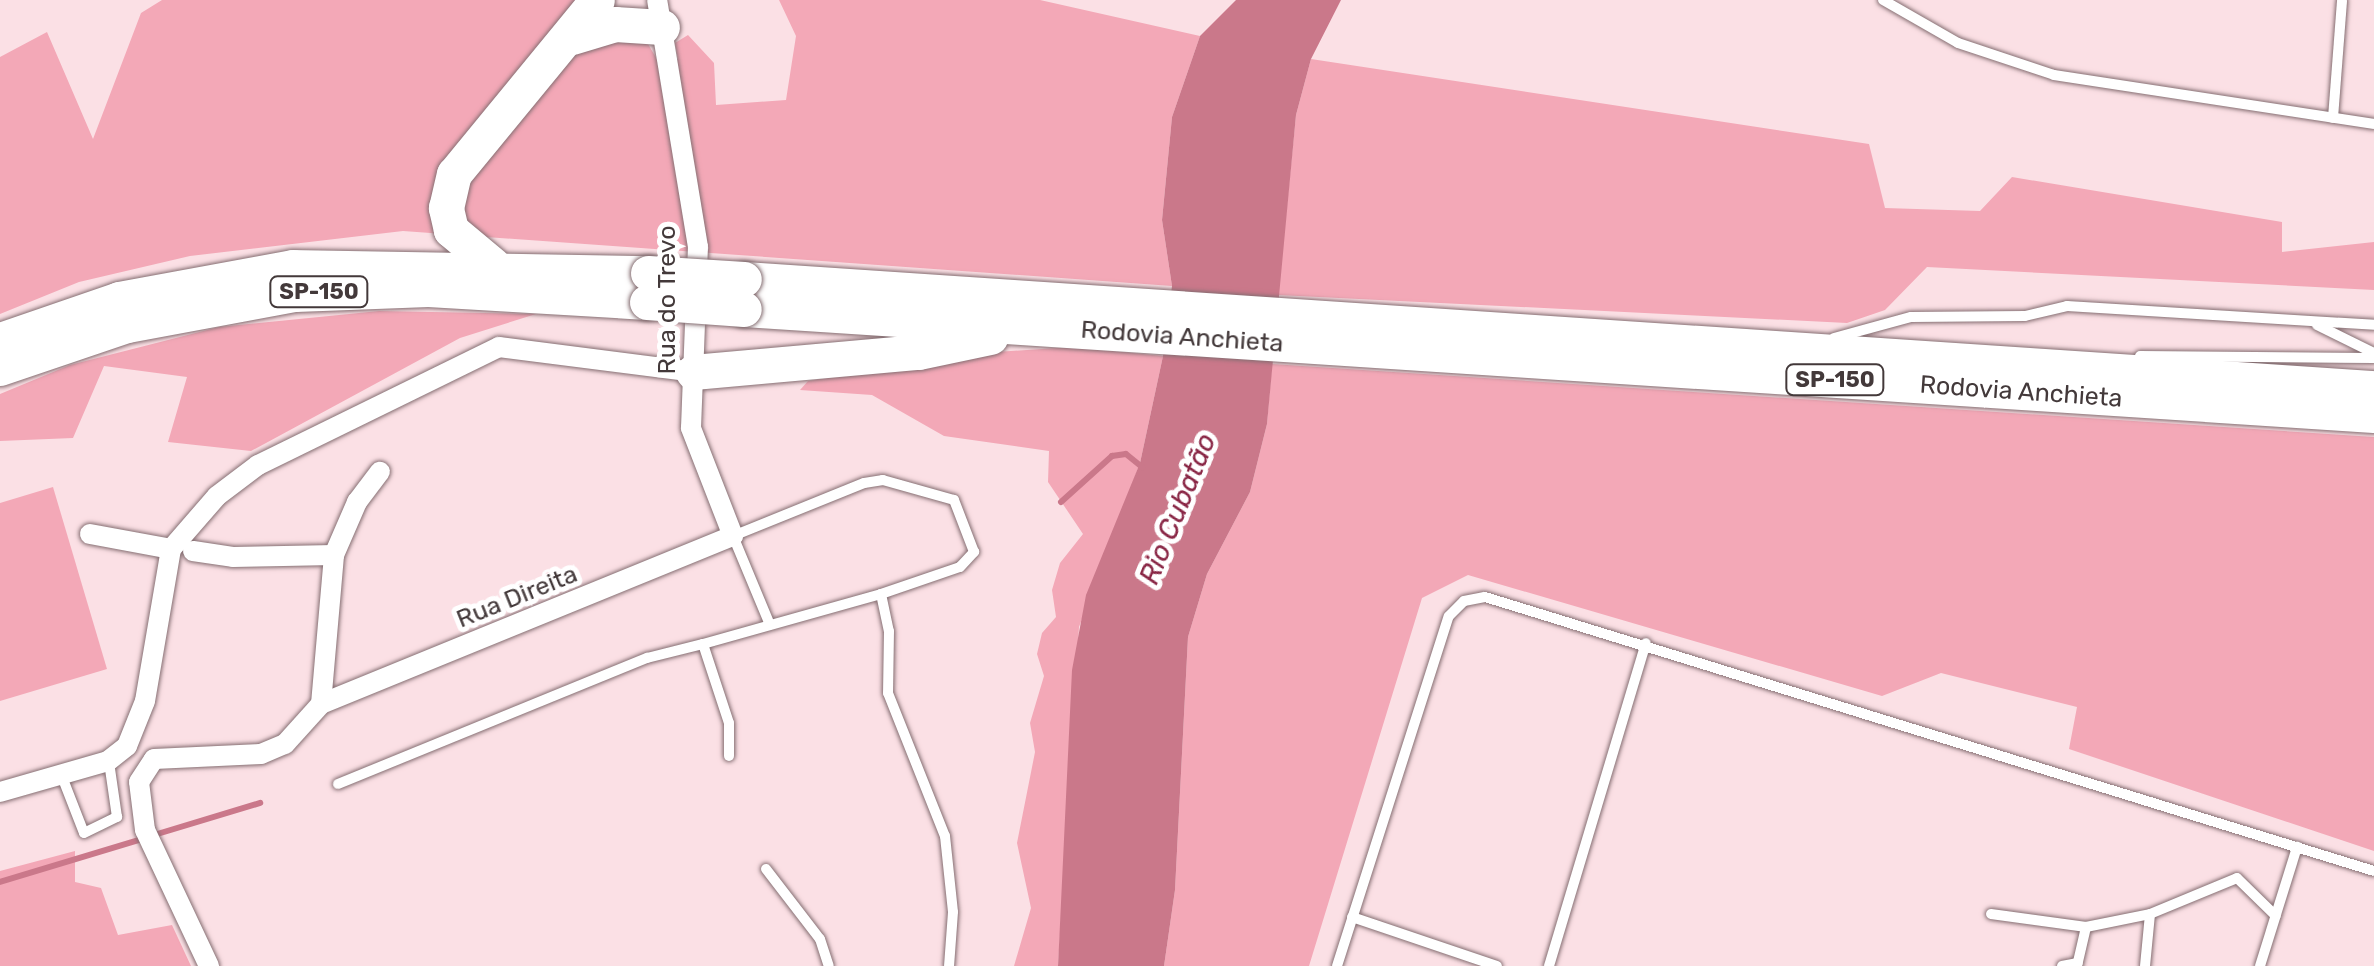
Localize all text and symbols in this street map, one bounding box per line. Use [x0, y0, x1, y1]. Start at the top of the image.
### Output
street label: Rua do Trevo [652, 225, 682, 375]
road number: SP-150 [269, 275, 369, 309]
street label: Rodovia Anchieta [1079, 315, 1285, 359]
road number: SP-150 [1785, 363, 1885, 397]
street label: Rodovia Anchieta [1918, 370, 2124, 414]
water label: Rio Cubatão [1132, 429, 1224, 589]
street label: Rua Direita [452, 559, 582, 635]

